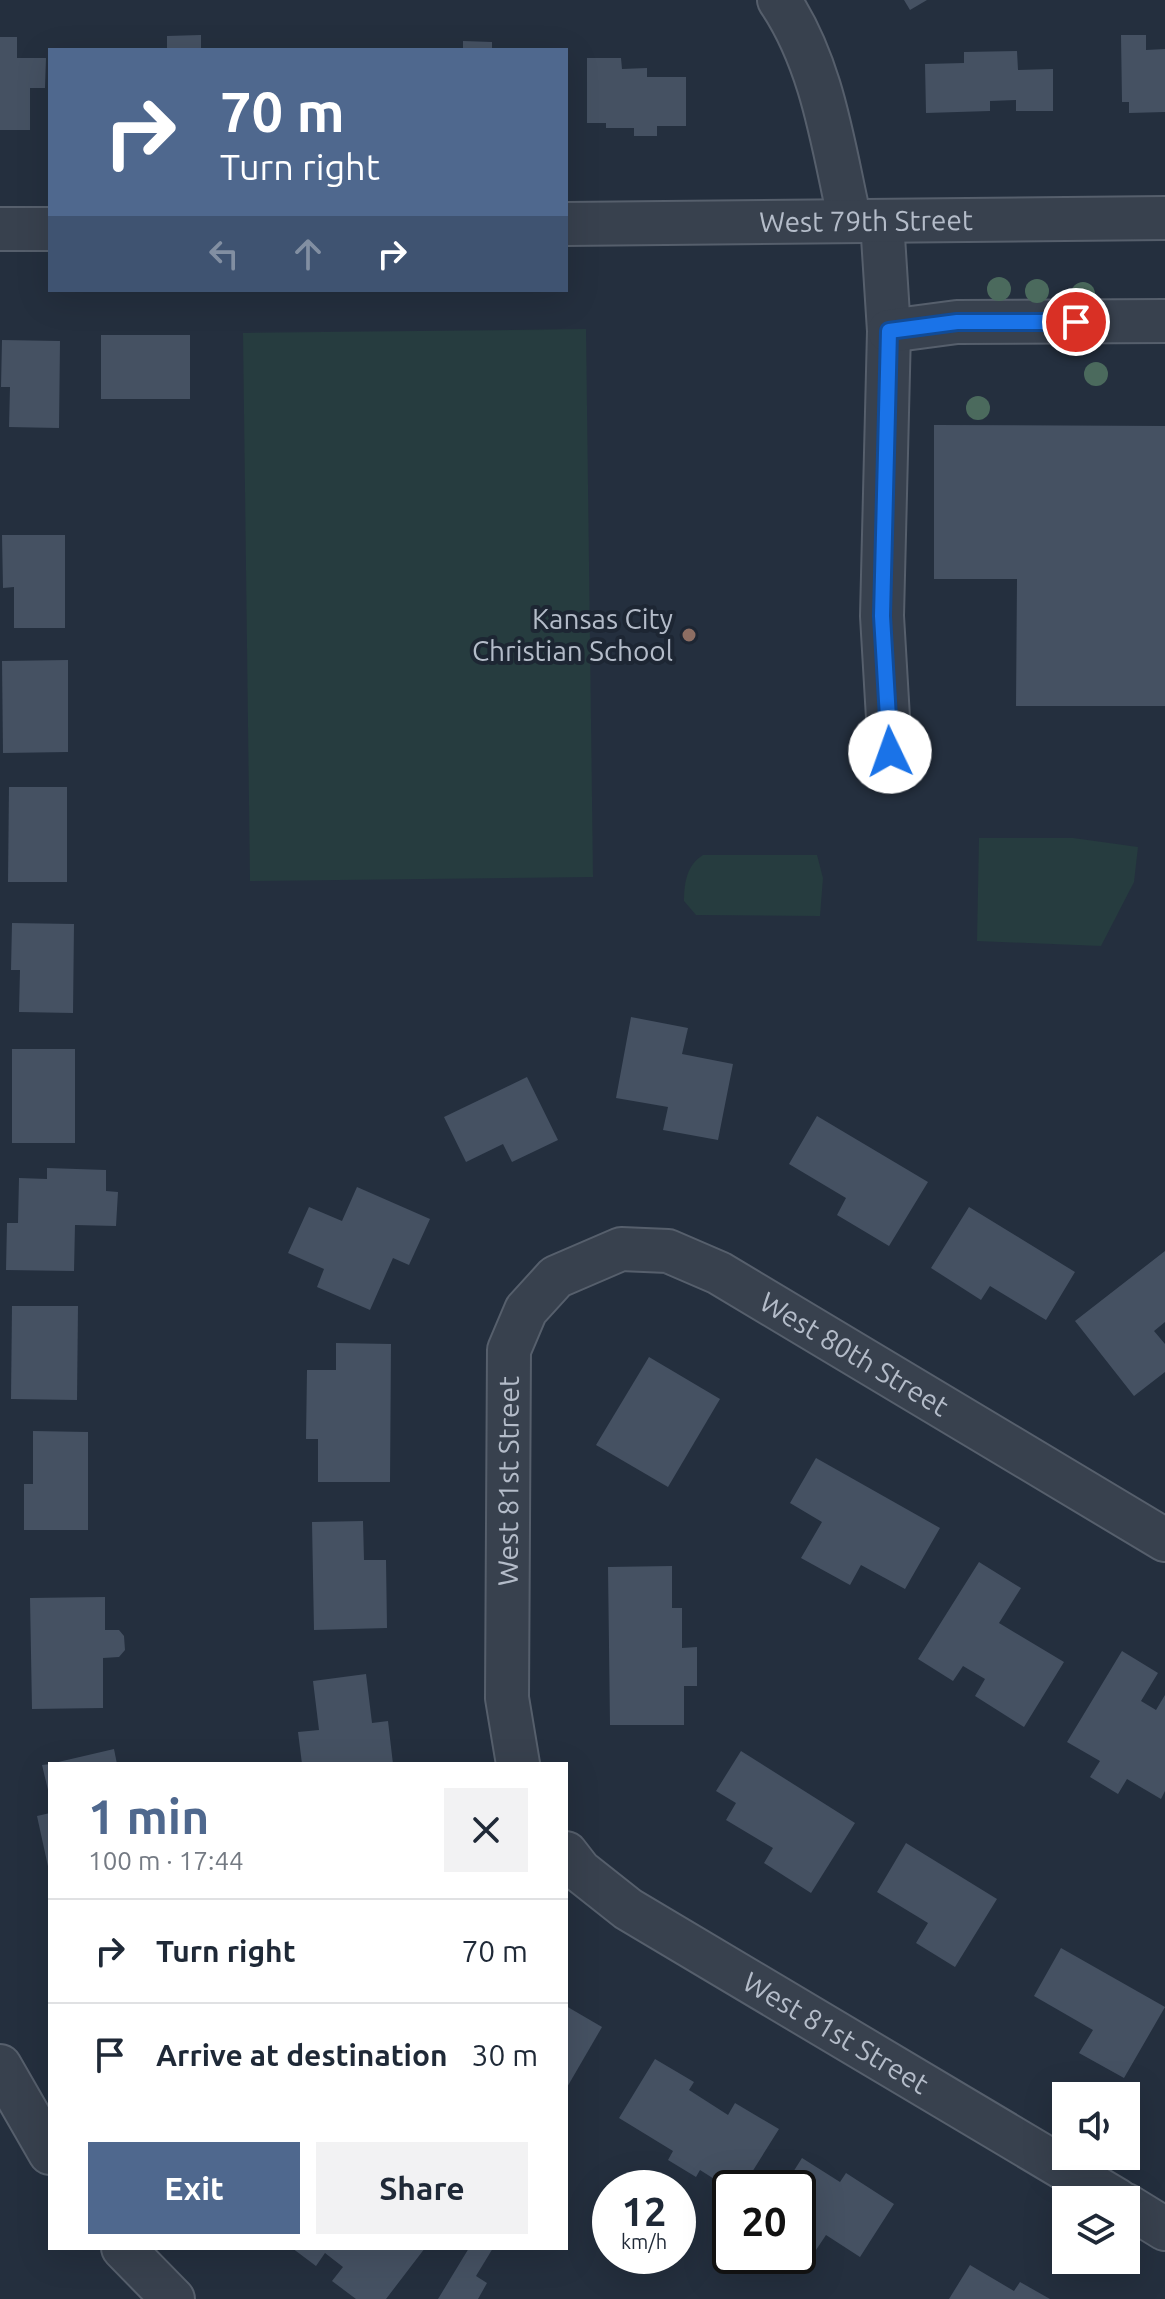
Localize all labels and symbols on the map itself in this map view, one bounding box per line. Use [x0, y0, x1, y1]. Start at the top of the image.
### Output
street label: West 79th Street [759, 204, 973, 237]
pin [1042, 288, 1110, 356]
place label: Kansas City Christian School [472, 603, 673, 666]
marker: Kansas City Christian School [680, 626, 698, 644]
position arrow [848, 710, 932, 794]
street label: West 80th Street [755, 1285, 954, 1422]
street label: West 81st Street [492, 1376, 524, 1586]
street label: West 81st Street [738, 1965, 934, 2099]
speed limit sign: 20 [712, 2170, 816, 2274]

